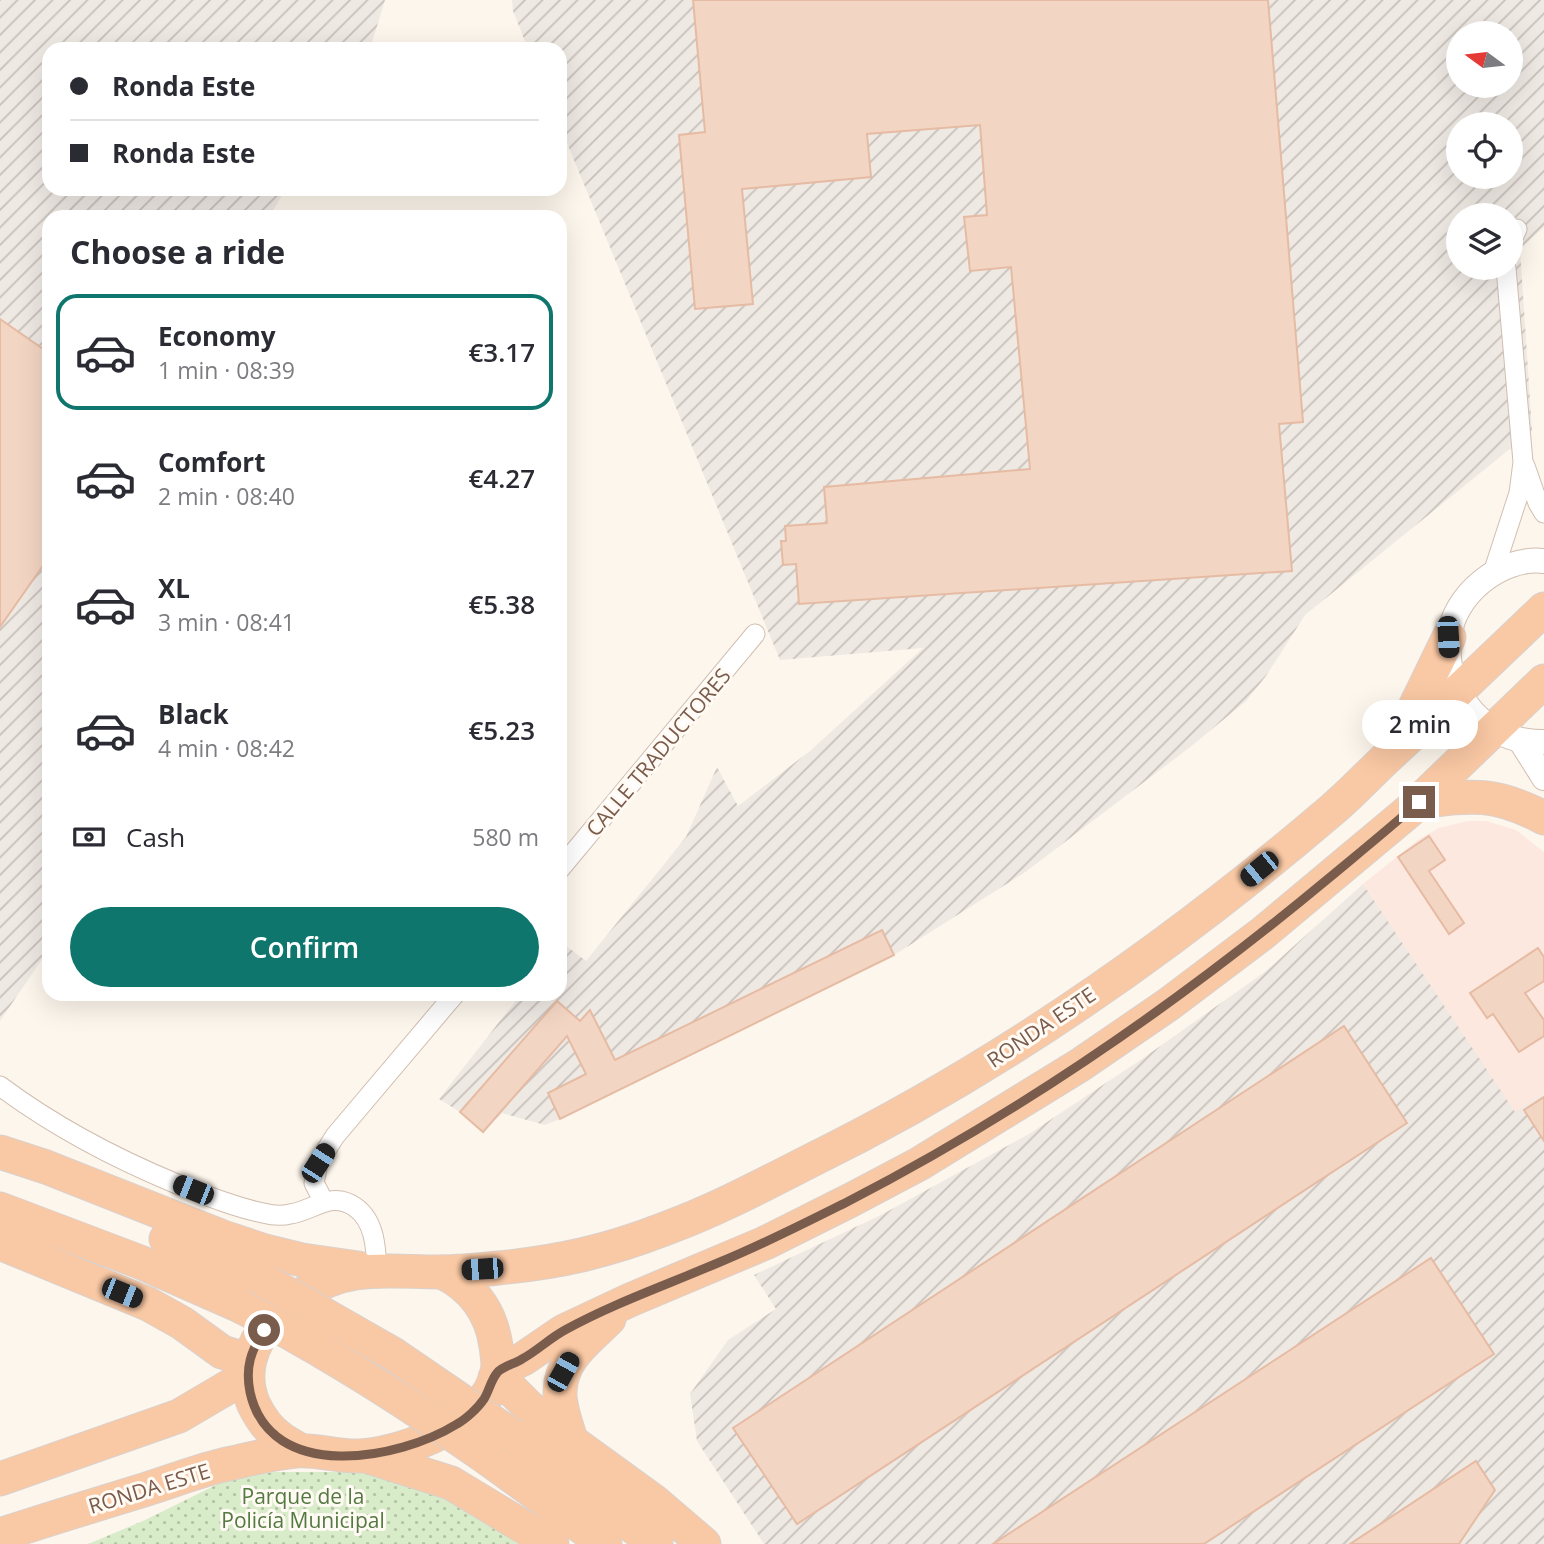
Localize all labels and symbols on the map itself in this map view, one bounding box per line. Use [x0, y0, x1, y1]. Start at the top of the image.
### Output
north arrow [1446, 21, 1522, 98]
car [1437, 615, 1460, 659]
street label: CALLE TRADUCTORES [579, 662, 737, 842]
callout: 2 min [1361, 700, 1477, 750]
route end [1403, 786, 1435, 818]
car [1237, 848, 1282, 890]
street label: RONDA ESTE [981, 980, 1101, 1074]
car [298, 1140, 339, 1186]
car [170, 1172, 217, 1208]
car [461, 1257, 504, 1281]
car [99, 1275, 146, 1311]
route start [248, 1314, 280, 1346]
car [544, 1349, 583, 1395]
street label: RONDA ESTE [85, 1456, 213, 1520]
park label: Parque de la Policía Municipal [221, 1482, 385, 1534]

